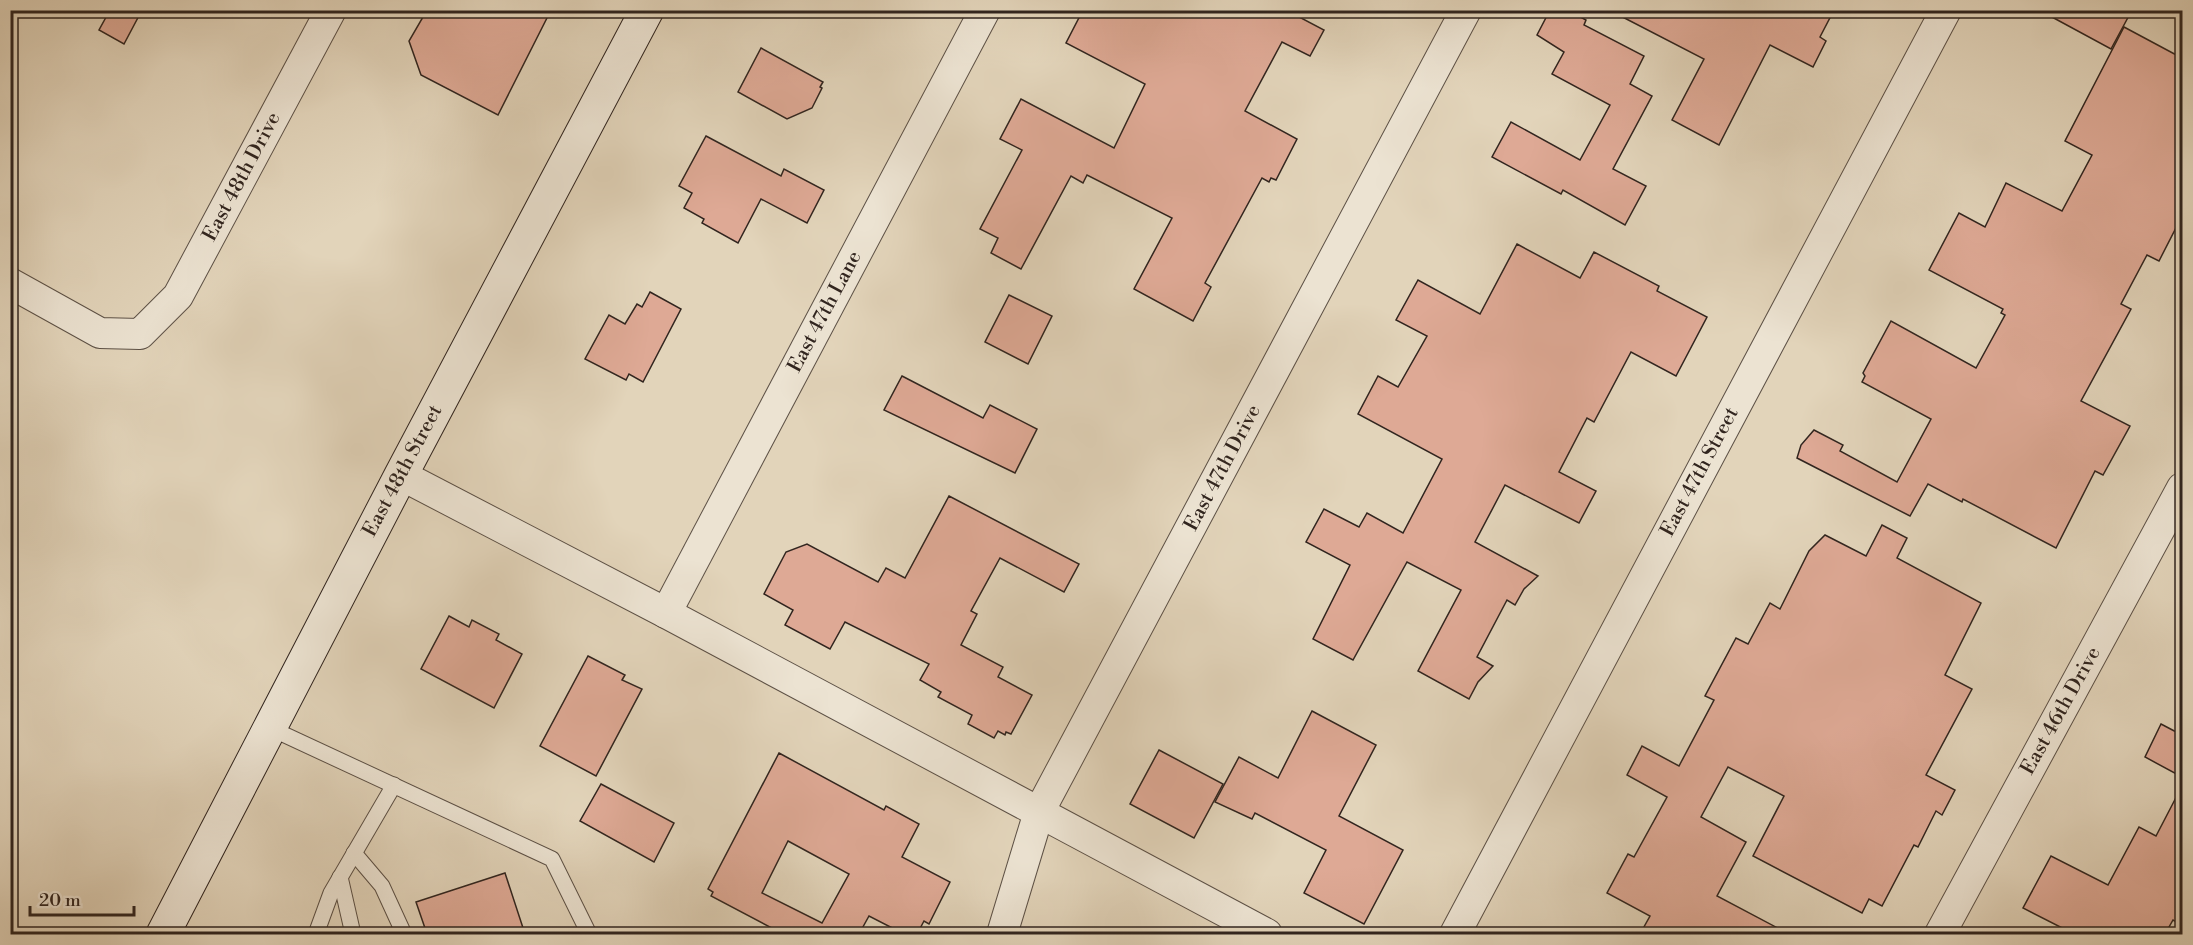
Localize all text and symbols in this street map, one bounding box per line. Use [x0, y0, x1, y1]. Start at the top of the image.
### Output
street label: East 48th Drive [198, 108, 286, 246]
street label: East 47th Lane [783, 247, 867, 377]
street label: East 48th Street [358, 401, 448, 541]
street label: East 47th Drive [1179, 401, 1267, 535]
street label: East 47th Street [1655, 403, 1745, 541]
street label: East 46th Drive [2016, 643, 2106, 779]
scale bar [30, 879, 134, 917]
text: 20 m [39, 889, 81, 912]

